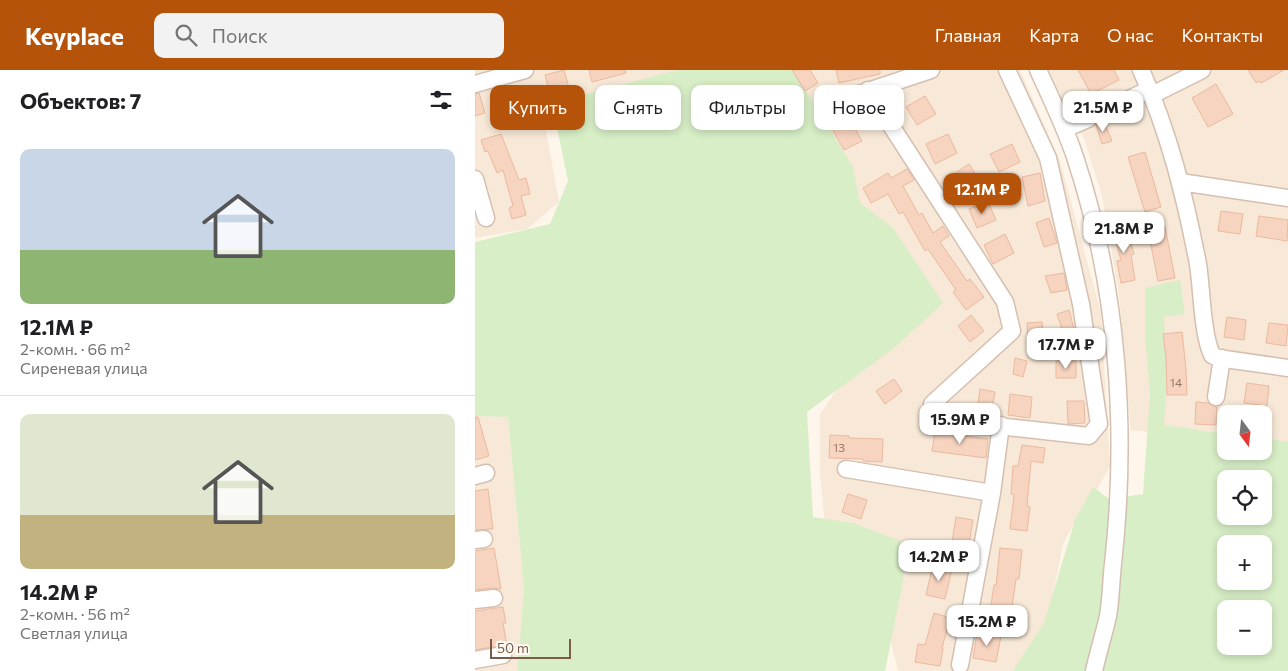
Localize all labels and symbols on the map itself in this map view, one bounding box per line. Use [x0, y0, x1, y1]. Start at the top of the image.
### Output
pin: 21.5M ₽ [1057, 90, 1149, 133]
pin: 12.1M ₽ [936, 172, 1028, 215]
pin: 21.8M ₽ [1078, 212, 1170, 254]
pin: 17.7M ₽ [1020, 328, 1112, 370]
house number: 14 [1170, 375, 1182, 389]
pin: 15.9M ₽ [914, 402, 1006, 445]
north arrow [1217, 405, 1273, 460]
house number: 13 [833, 440, 845, 454]
pin: 14.2M ₽ [893, 540, 985, 582]
pin: 15.2M ₽ [941, 604, 1033, 647]
scale bar [490, 636, 571, 659]

